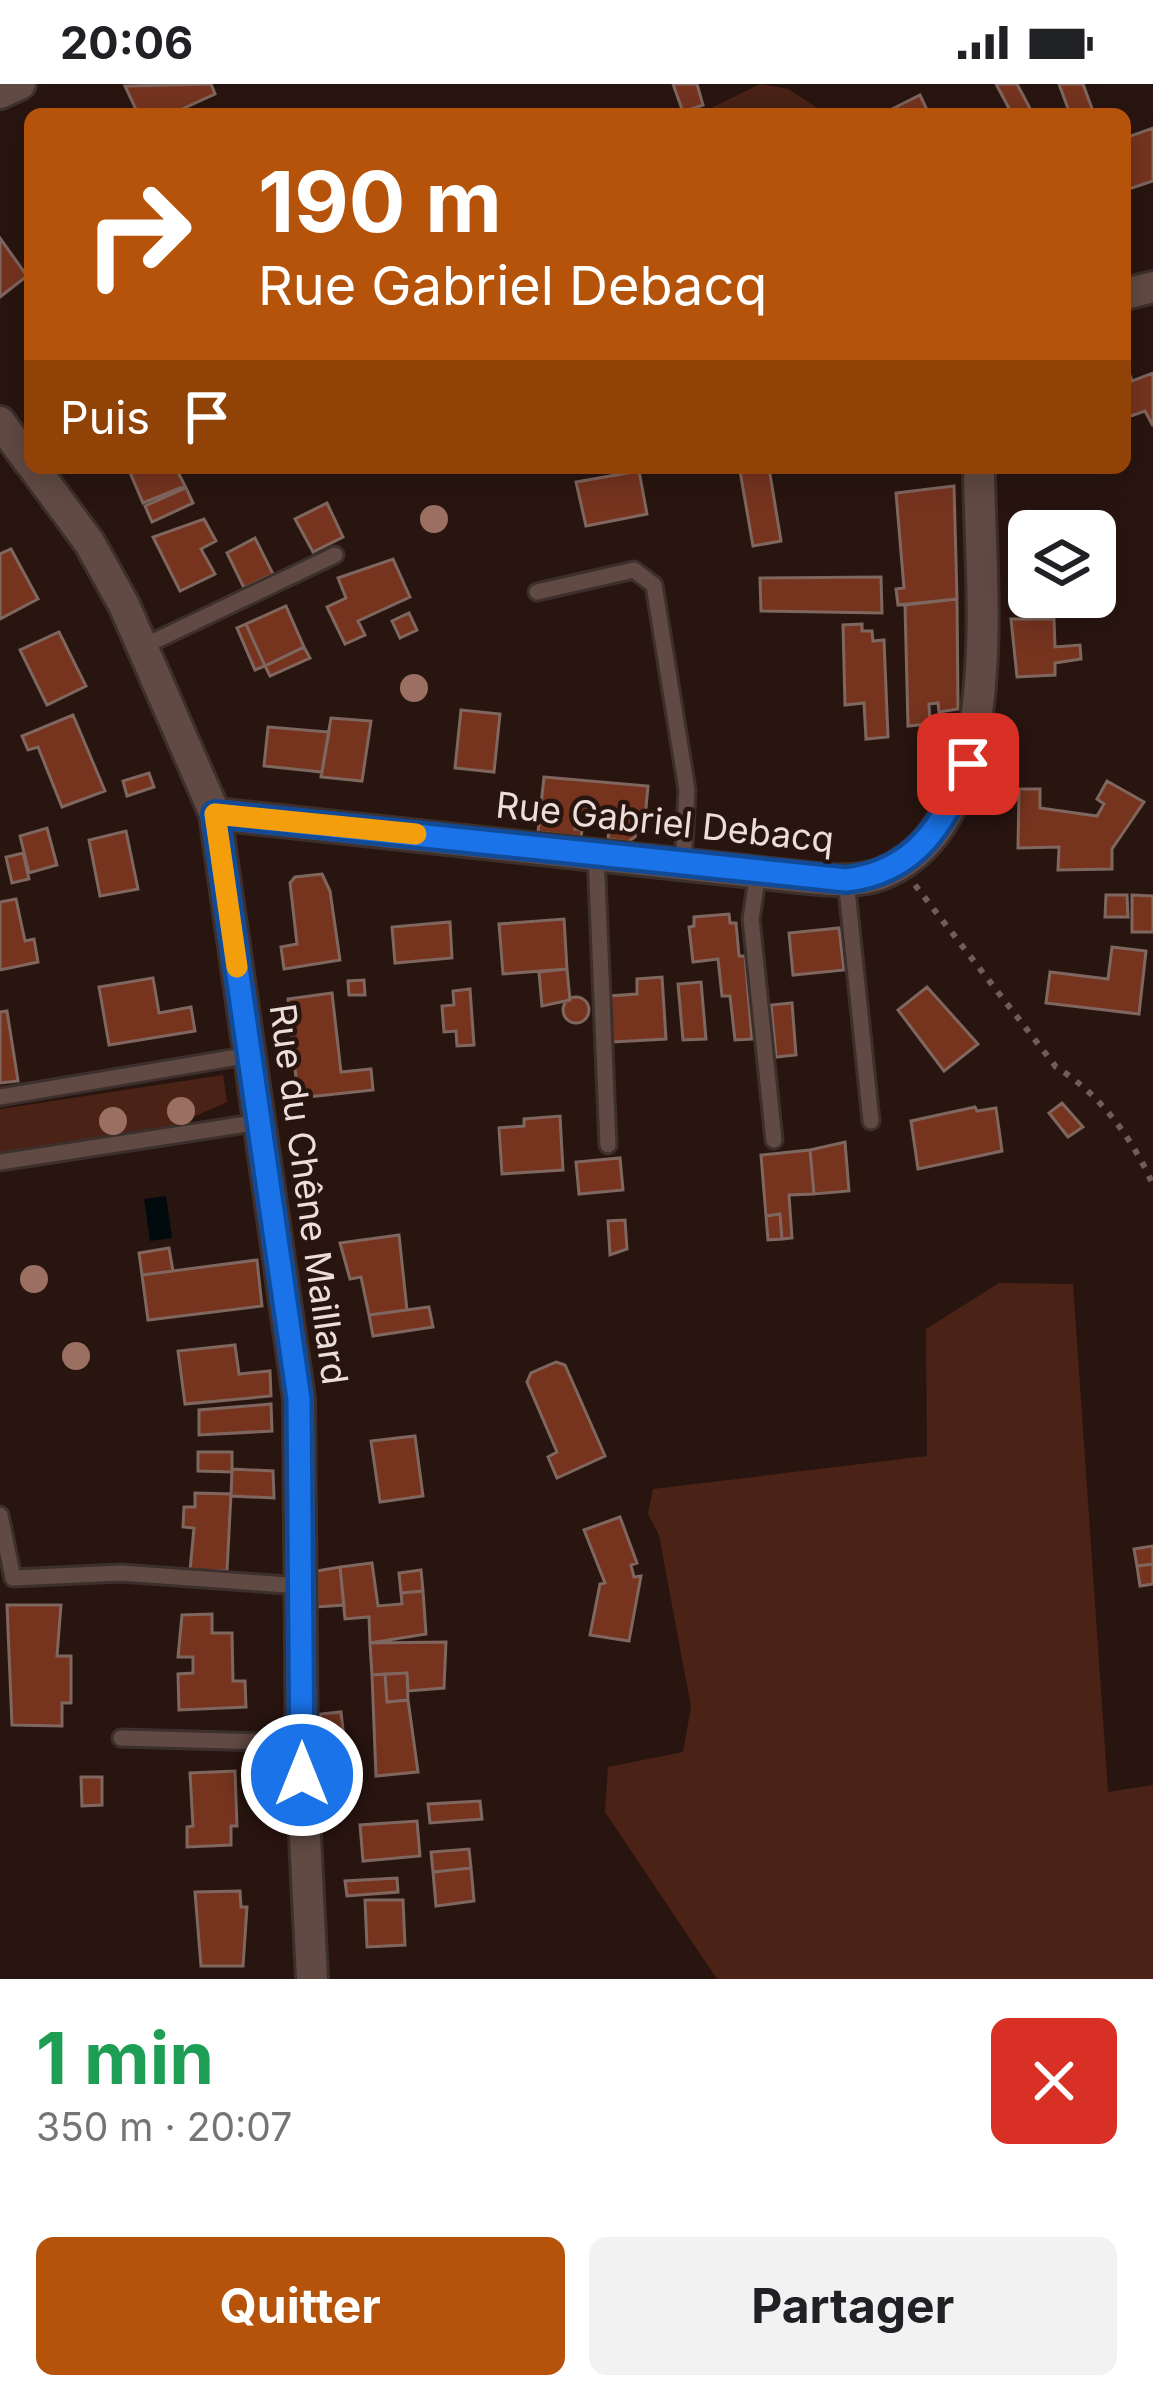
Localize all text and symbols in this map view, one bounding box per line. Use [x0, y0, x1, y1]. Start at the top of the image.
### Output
text: 20:06 [60, 15, 193, 70]
text: 190 m [258, 151, 502, 252]
icon: right [60, 156, 216, 312]
text: Rue Gabriel Debacq [258, 253, 767, 318]
icon: arrive [174, 384, 240, 450]
text: Puis [60, 390, 150, 445]
map controls [1008, 510, 1116, 618]
button: layers [1008, 510, 1116, 618]
pin [917, 713, 1019, 815]
icon: arrive [935, 731, 1001, 797]
street label: Rue Gabriel Debacq [494, 782, 836, 862]
street label: Rue du Chêne Maillard [260, 1001, 358, 1387]
position arrow [239, 1712, 365, 1838]
text: 1 min [36, 2014, 214, 2101]
button: close [991, 2018, 1117, 2144]
text: 350 m · 20:07 [36, 2103, 292, 2150]
button: Quitter [36, 2237, 565, 2375]
button: Partager [589, 2237, 1117, 2375]

